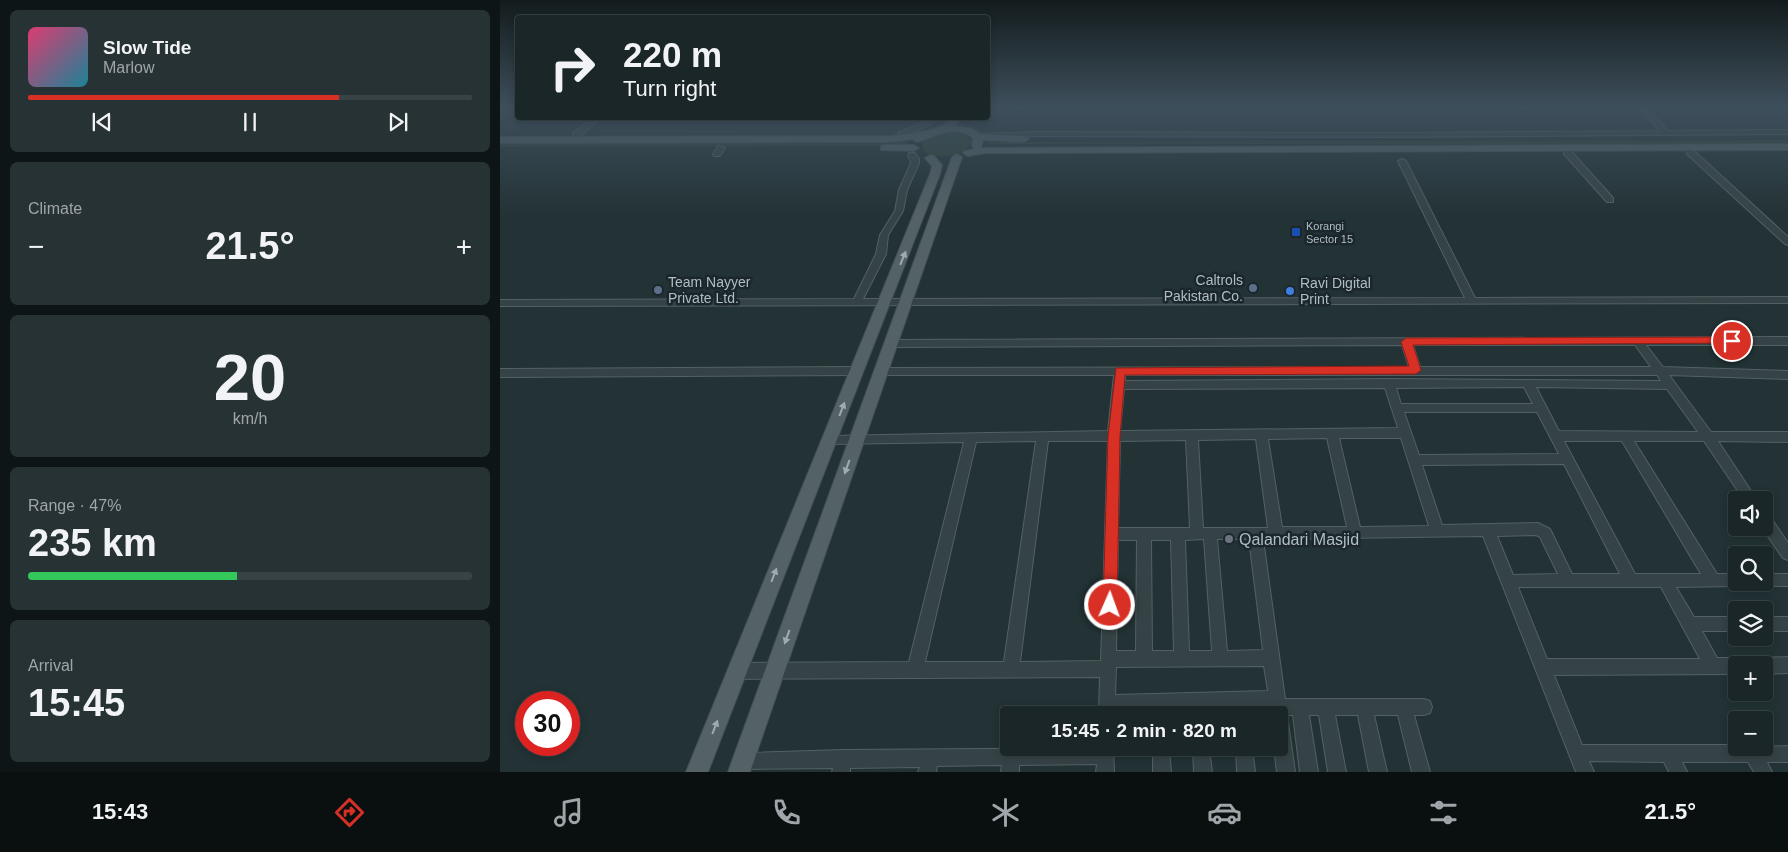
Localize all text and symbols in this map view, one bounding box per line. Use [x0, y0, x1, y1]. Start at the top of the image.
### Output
icon: right [540, 35, 605, 100]
text: 220 m [623, 35, 722, 74]
text: Slow Tide [103, 37, 191, 58]
text: Marlow [103, 59, 155, 76]
text: Turn right [623, 76, 716, 101]
icon: previous [88, 108, 116, 136]
icon: pause [236, 108, 264, 136]
icon: next [384, 108, 412, 136]
text: Climate [28, 200, 82, 217]
place label: Korangi Sector 15 [1306, 220, 1353, 245]
text: 21.5° [205, 225, 295, 267]
marker: Korangi Sector 15 [1290, 226, 1302, 238]
text: − [28, 231, 44, 262]
text: + [456, 231, 472, 262]
one-way arrow [899, 250, 907, 265]
place label: Caltrols Pakistan Co. [1164, 272, 1243, 304]
place label: Team Nayyer Private Ltd. [668, 274, 751, 306]
place label: Ravi Digital Print [1300, 275, 1371, 307]
marker: Caltrols Pakistan Co. [1247, 282, 1259, 294]
marker: Team Nayyer Private Ltd. [652, 284, 664, 296]
marker: Ravi Digital Print [1284, 285, 1296, 297]
pin [1711, 320, 1753, 362]
icon: arrive [1718, 327, 1746, 355]
text: 20 [214, 341, 286, 414]
one-way arrow [839, 402, 847, 416]
text: km/h [233, 410, 267, 427]
one-way arrow [843, 460, 850, 475]
map controls [1728, 491, 1773, 756]
button: sound [1728, 491, 1773, 536]
text: Range · 47% [28, 497, 121, 514]
text: 235 km [28, 522, 157, 564]
place label: Qalandari Masjid [1239, 531, 1359, 548]
marker: Qalandari Masjid [1223, 533, 1235, 545]
button: search [1728, 546, 1773, 591]
one-way arrow [771, 568, 779, 583]
position arrow [1083, 578, 1135, 630]
button: layers [1728, 601, 1773, 646]
one-way arrow [783, 630, 791, 645]
button: + [1728, 656, 1773, 701]
text: Arrival [28, 657, 73, 674]
text: 15:45 [28, 682, 125, 724]
speed limit sign: 30 [515, 691, 580, 756]
button: − [1728, 711, 1773, 756]
one-way arrow [712, 719, 719, 734]
text: 15:45 · 2 min · 820 m [1051, 720, 1237, 741]
icon: directions [332, 795, 367, 830]
icon: music [551, 795, 586, 830]
icon: phone [769, 795, 804, 830]
icon: climate [988, 795, 1023, 830]
icon: car [1207, 795, 1242, 830]
icon: filters [1426, 795, 1461, 830]
text: 15:43 [92, 799, 148, 824]
text: 21.5° [1644, 799, 1696, 824]

